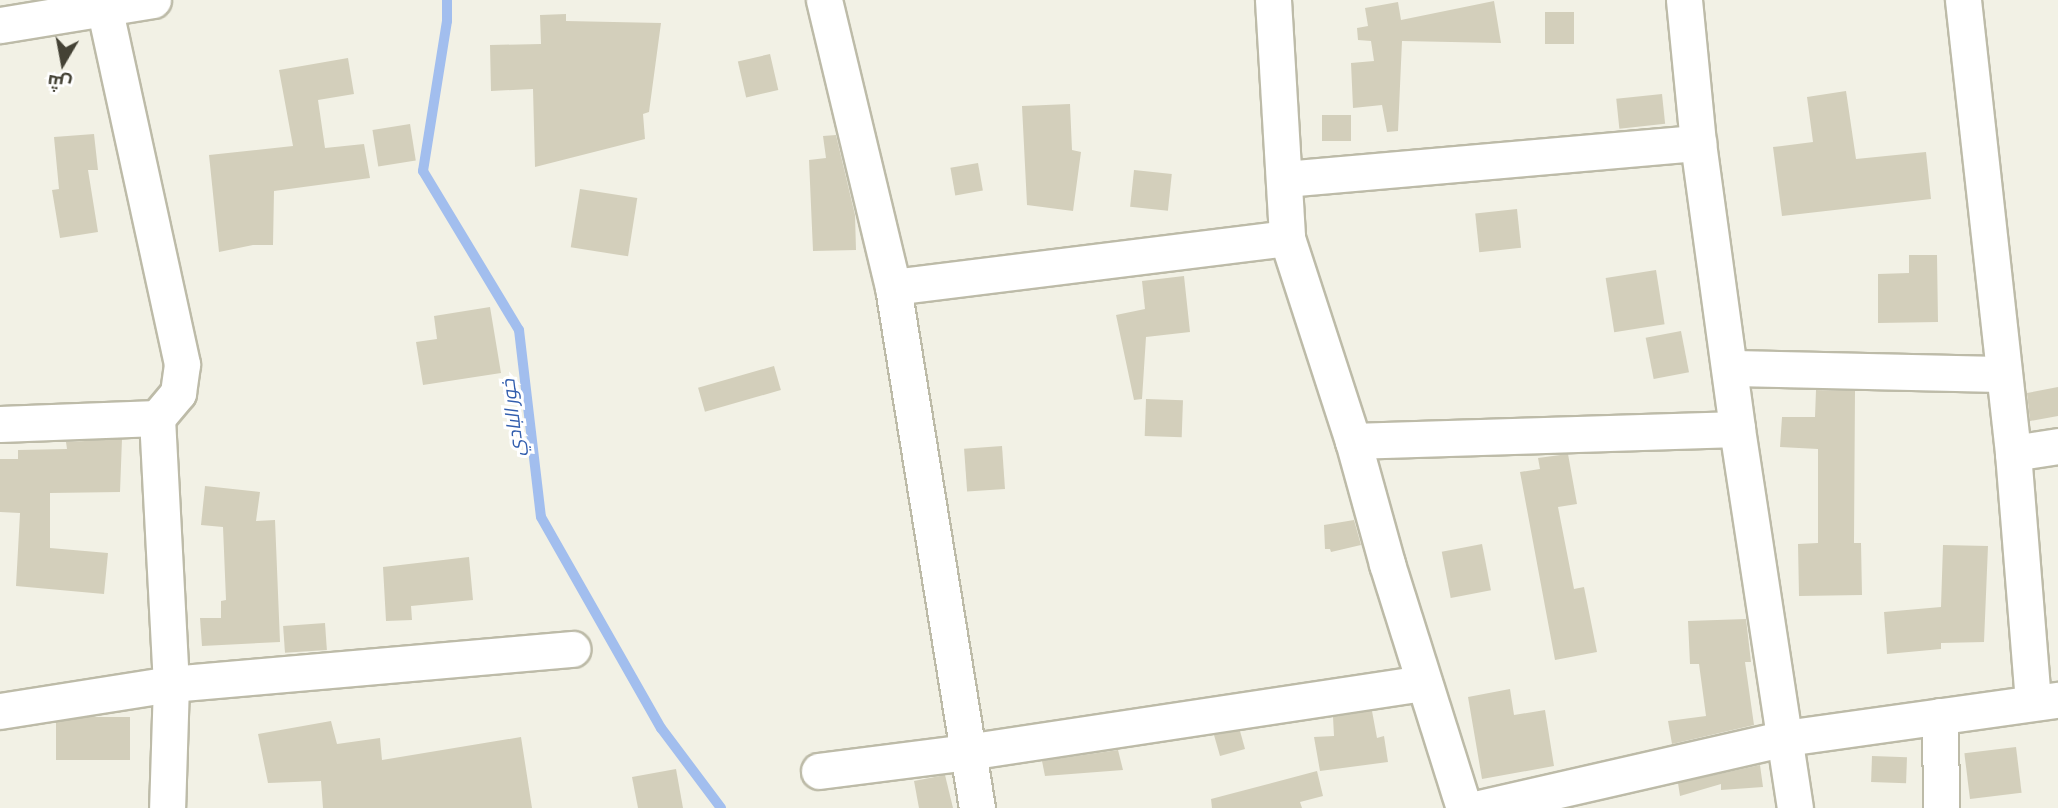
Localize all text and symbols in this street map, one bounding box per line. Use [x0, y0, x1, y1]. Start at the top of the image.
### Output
north arrow [28, 28, 98, 98]
text: ش [45, 71, 73, 98]
water label: خور البادي [496, 378, 528, 458]

